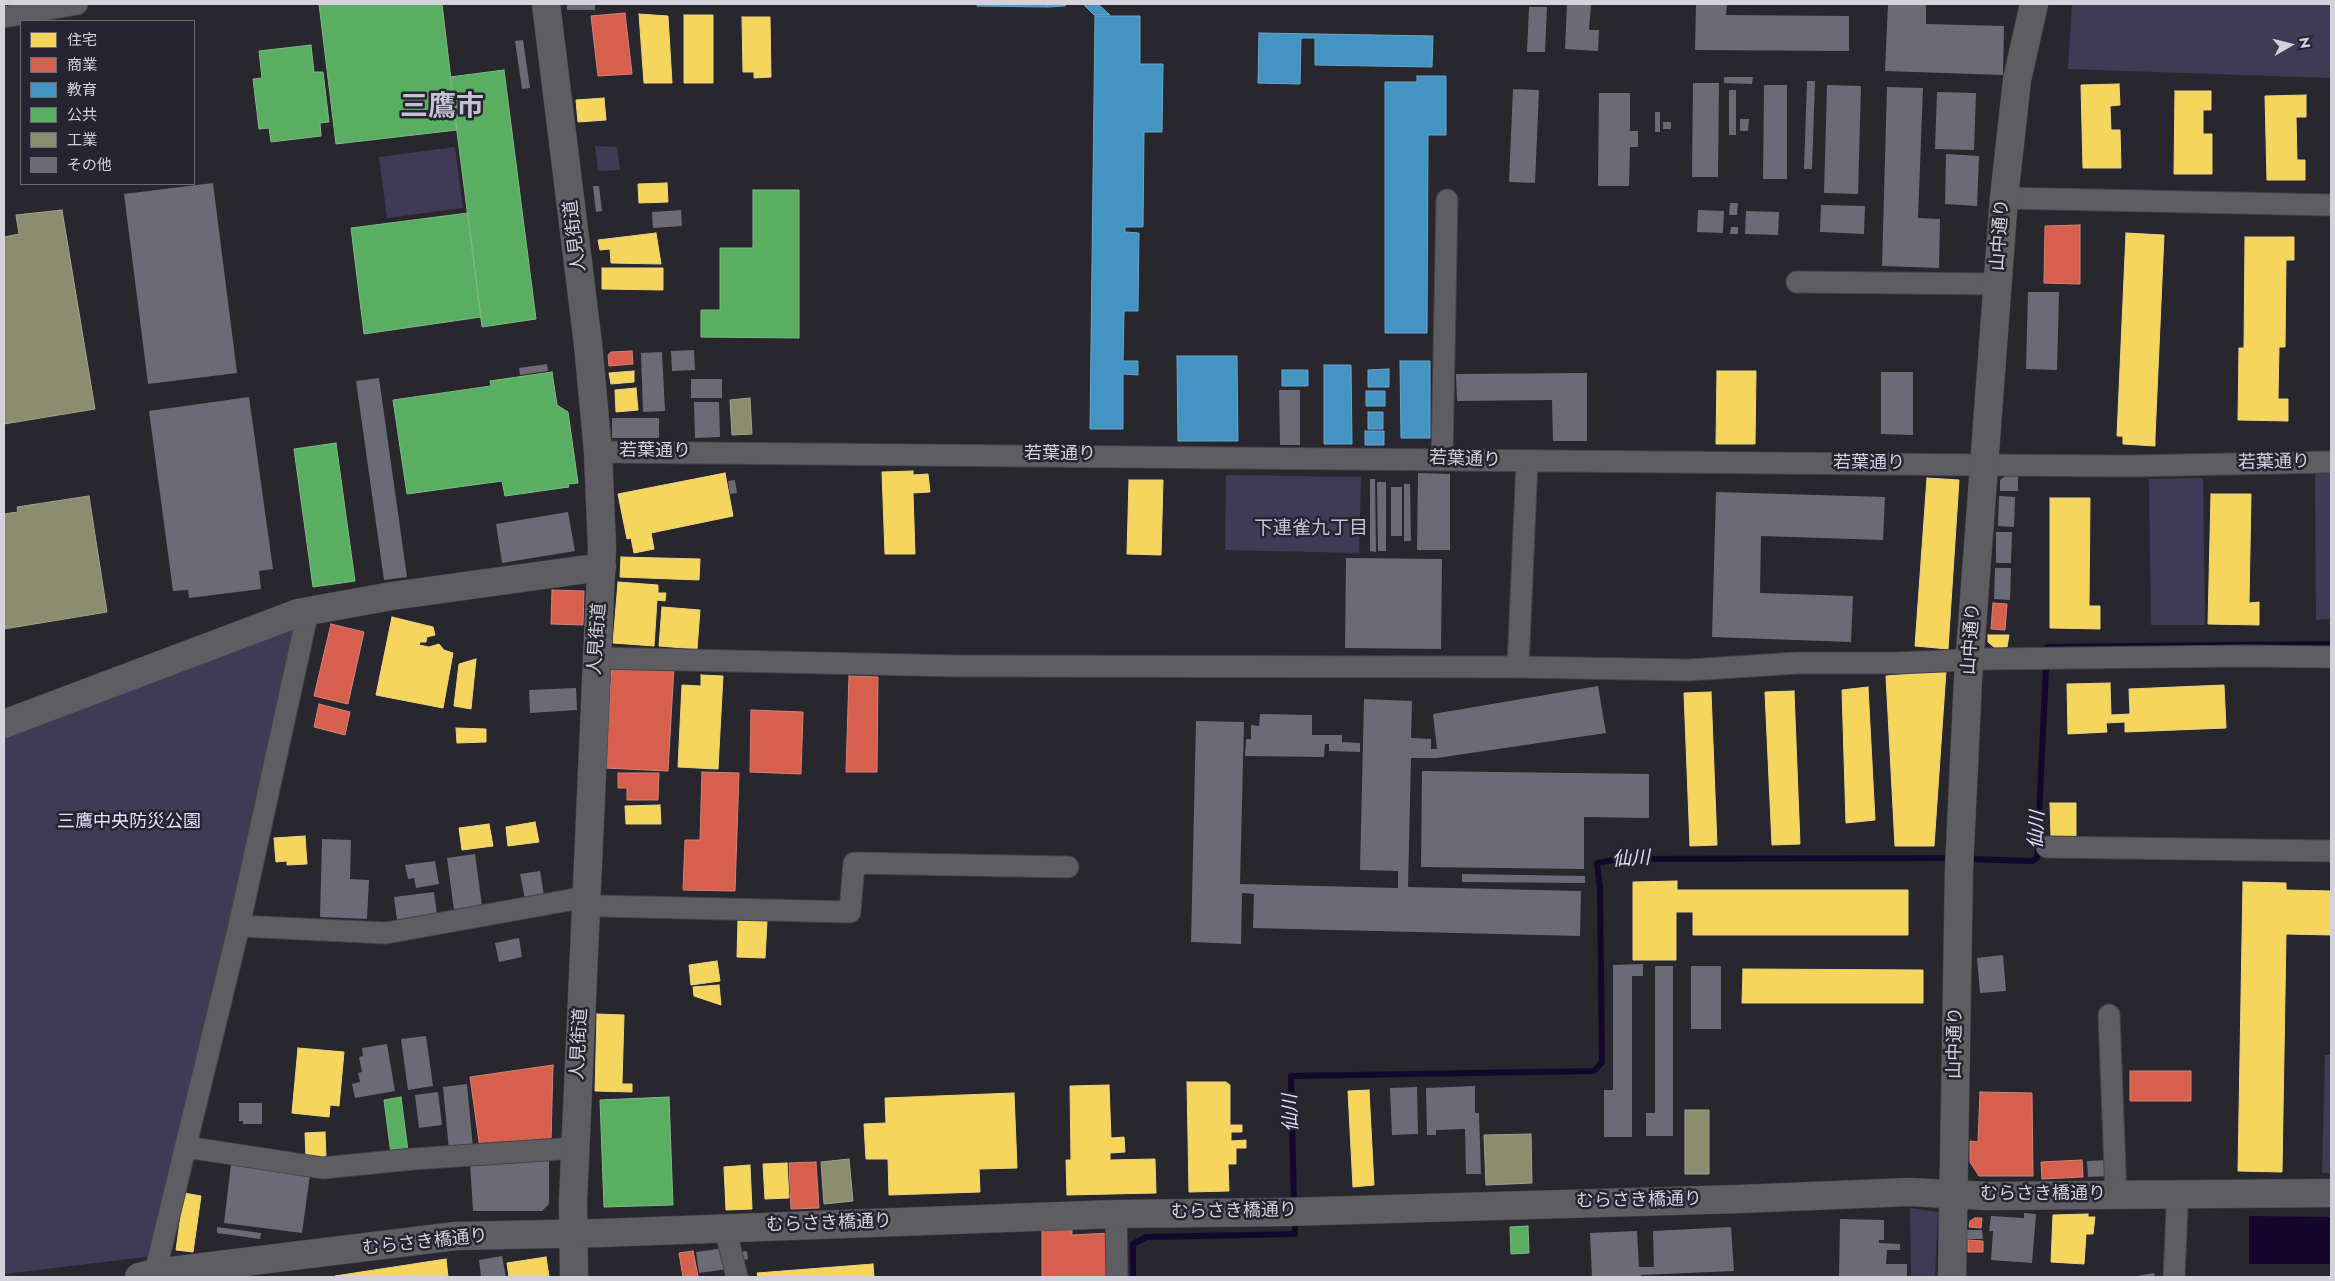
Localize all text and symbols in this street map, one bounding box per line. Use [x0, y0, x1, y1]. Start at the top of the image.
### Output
legend [20, 20, 195, 185]
north arrow [2265, 20, 2315, 70]
text: 住宅 [67, 29, 97, 51]
text: N [2294, 36, 2316, 50]
text: 商業 [67, 54, 97, 76]
text: 教育 [67, 79, 97, 101]
district label: 三鷹市 [400, 91, 484, 125]
text: 公共 [67, 104, 97, 126]
text: 工業 [67, 129, 97, 151]
text: その他 [67, 154, 112, 176]
street label: 山中通り [1988, 198, 2014, 272]
street label: 人見街道 [561, 199, 591, 273]
street label: 若葉通り [619, 441, 691, 463]
street label: 若葉通り [1024, 444, 1096, 466]
street label: 若葉通り [1429, 448, 1501, 472]
street label: 若葉通り [2238, 452, 2310, 474]
street label: 若葉通り [1833, 453, 1905, 475]
district label: 下連雀九丁目 [1254, 518, 1368, 540]
street label: 人見街道 [585, 602, 611, 676]
street label: 山中通り [1959, 602, 1985, 676]
water label: 仙川 [2026, 810, 2050, 850]
park label: 三鷹中央防災公園 [57, 812, 201, 834]
water label: 仙川 [1611, 848, 1651, 872]
street label: 人見街道 [567, 1007, 593, 1081]
street label: 山中通り [1945, 1007, 1967, 1079]
water label: 仙川 [1280, 1094, 1304, 1132]
street label: むらさき橋通り [1980, 1184, 2106, 1206]
street label: むらさき橋通り [1576, 1189, 1702, 1213]
street label: むらさき橋通り [1171, 1200, 1297, 1224]
street label: むらさき橋通り [766, 1211, 892, 1237]
street label: むらさき橋通り [361, 1226, 489, 1260]

